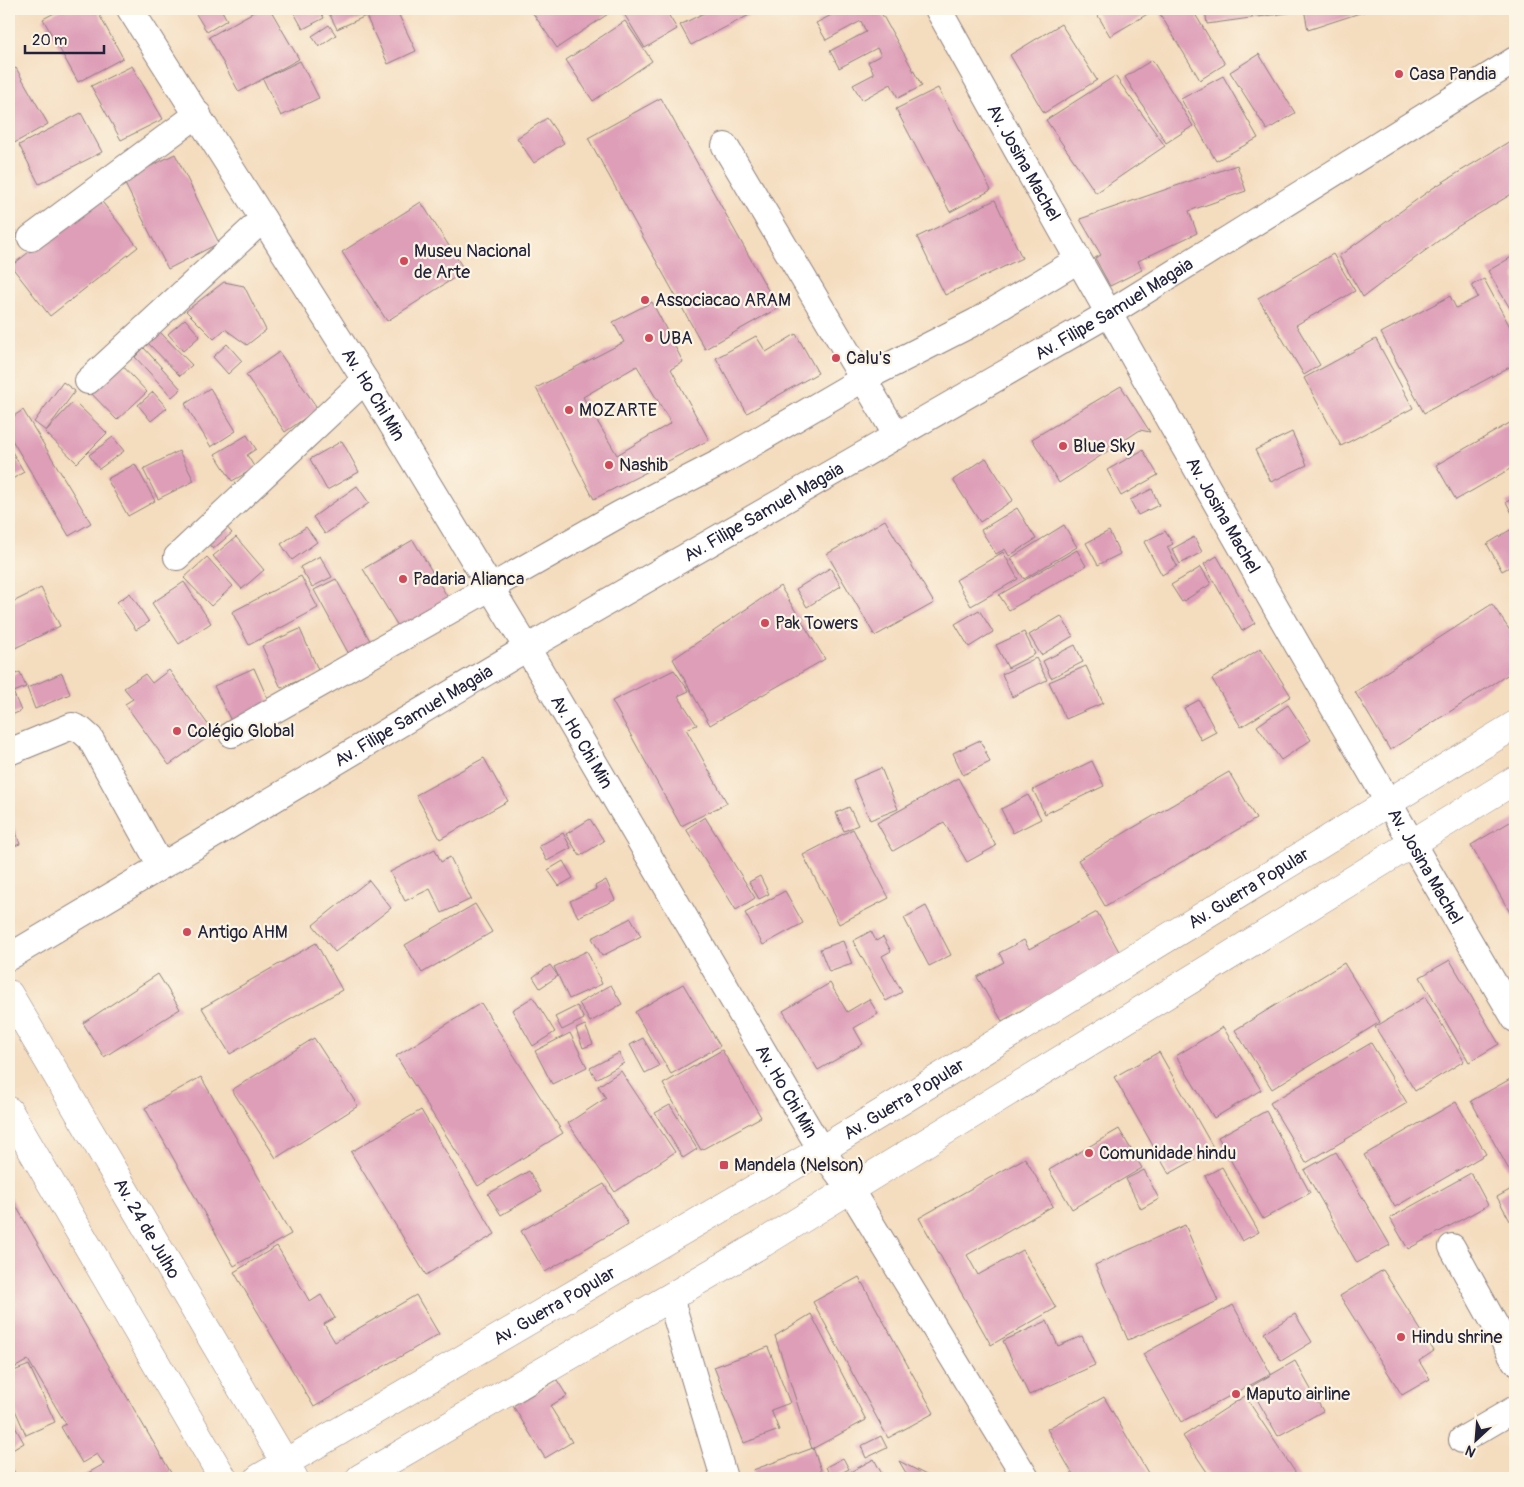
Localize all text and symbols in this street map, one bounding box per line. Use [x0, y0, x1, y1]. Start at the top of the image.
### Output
scale bar [25, 22, 104, 54]
text: 20 m [32, 31, 67, 50]
place label: Casa Pandia [1409, 63, 1496, 86]
marker: Casa Pandia [1393, 68, 1405, 80]
street label: Av. Josina Machel [982, 100, 1065, 225]
place label: Museu Nacional de Arte [414, 240, 531, 284]
street label: Av. Filipe Samuel Magaia [1031, 253, 1198, 366]
marker: Museu Nacional de Arte [398, 255, 410, 267]
place label: Associacao ARAM [655, 289, 791, 312]
marker: Associacao ARAM [639, 294, 651, 306]
place label: UBA [659, 327, 693, 350]
marker: UBA [643, 332, 655, 344]
street label: Av. Ho Chi Min [336, 344, 410, 445]
place label: Calu's [846, 347, 890, 370]
marker: Calu's [830, 352, 842, 364]
place label: MOZARTE [579, 399, 657, 422]
marker: MOZARTE [563, 404, 575, 416]
place label: Blue Sky [1073, 435, 1135, 458]
marker: Blue Sky [1057, 440, 1069, 452]
street label: Av. Josina Machel [1180, 453, 1265, 578]
place label: Nashib [619, 454, 668, 477]
street label: Av. Filipe Samuel Magaia [680, 457, 848, 567]
marker: Nashib [603, 459, 615, 471]
place label: Padaria Alianca [413, 568, 524, 591]
marker: Padaria Alianca [397, 573, 409, 585]
place label: Pak Towers [775, 612, 858, 635]
marker: Pak Towers [759, 617, 771, 629]
street label: Av. Filipe Samuel Magaia [330, 660, 497, 772]
street label: Av. Ho Chi Min [545, 691, 618, 793]
place label: Colégio Global [187, 720, 295, 743]
marker: Colégio Global [171, 725, 183, 737]
street label: Av. Josina Machel [1382, 804, 1468, 929]
street label: Av. Guerra Popular [1184, 842, 1314, 934]
place label: Antigo AHM [197, 921, 288, 944]
marker: Antigo AHM [181, 926, 193, 938]
street label: Av. Ho Chi Min [750, 1041, 823, 1142]
street label: Av. Guerra Popular [839, 1053, 970, 1145]
place label: Comunidade hindu [1099, 1142, 1236, 1165]
marker: Comunidade hindu [1083, 1147, 1095, 1159]
place label: Mandela (Nelson) [734, 1154, 865, 1177]
marker: Mandela (Nelson) [718, 1159, 730, 1171]
street label: Av. 24 de Julho [108, 1174, 185, 1283]
street label: Av. Guerra Popular [489, 1261, 621, 1351]
place label: Hindu shrine [1411, 1326, 1503, 1349]
marker: Hindu shrine [1395, 1331, 1407, 1343]
place label: Maputo airline [1246, 1383, 1350, 1406]
marker: Maputo airline [1230, 1388, 1242, 1400]
north arrow [1452, 1414, 1502, 1464]
text: N [1463, 1442, 1479, 1461]

